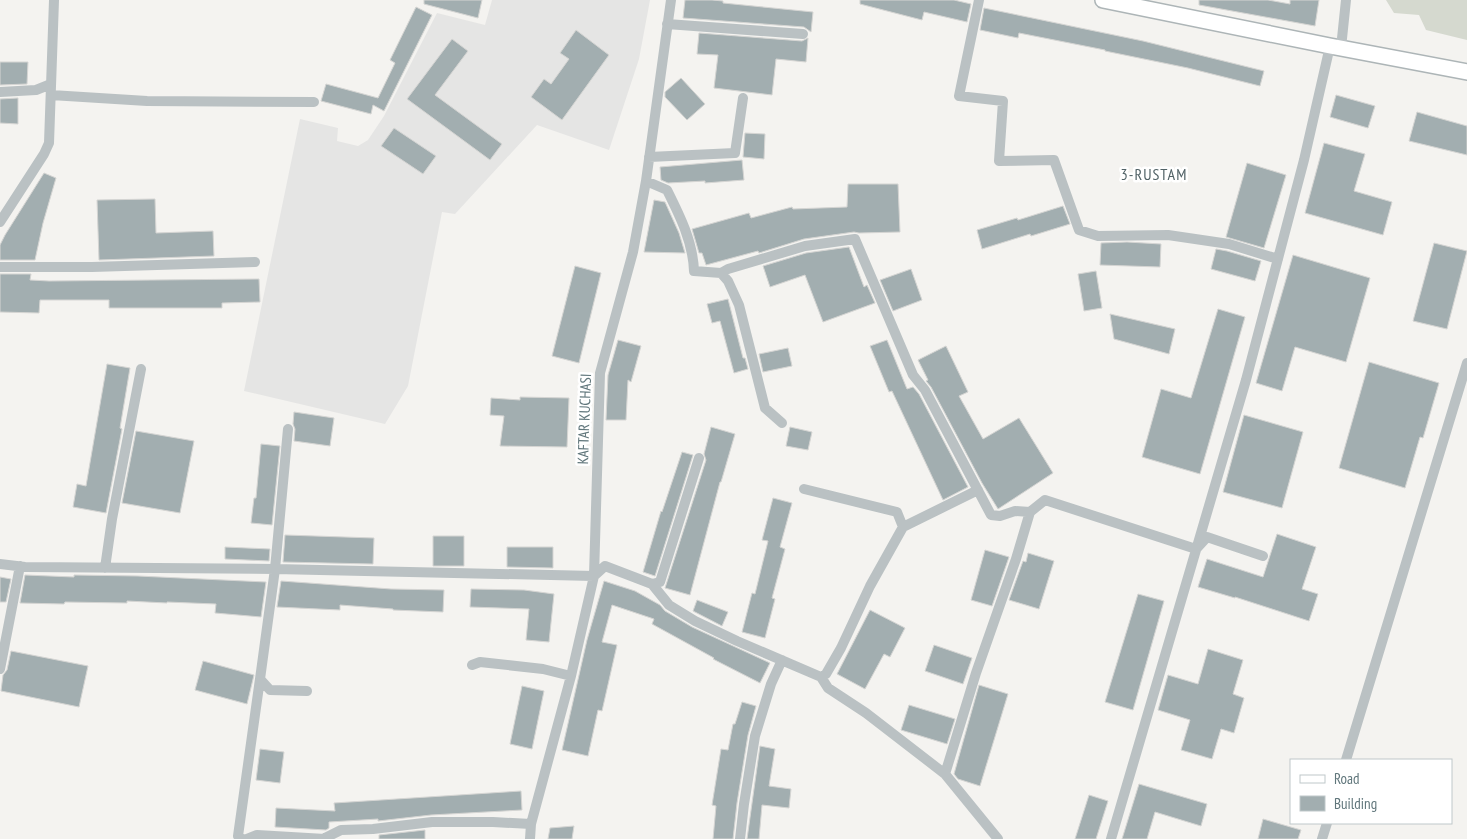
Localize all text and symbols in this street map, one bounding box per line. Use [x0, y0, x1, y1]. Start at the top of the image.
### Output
district label: 3-RUSTAM [1121, 164, 1187, 184]
street label: KAFTAR KUCHASI [573, 373, 595, 465]
legend [1290, 759, 1452, 824]
text: Road [1334, 769, 1360, 788]
text: Building [1334, 794, 1377, 813]

